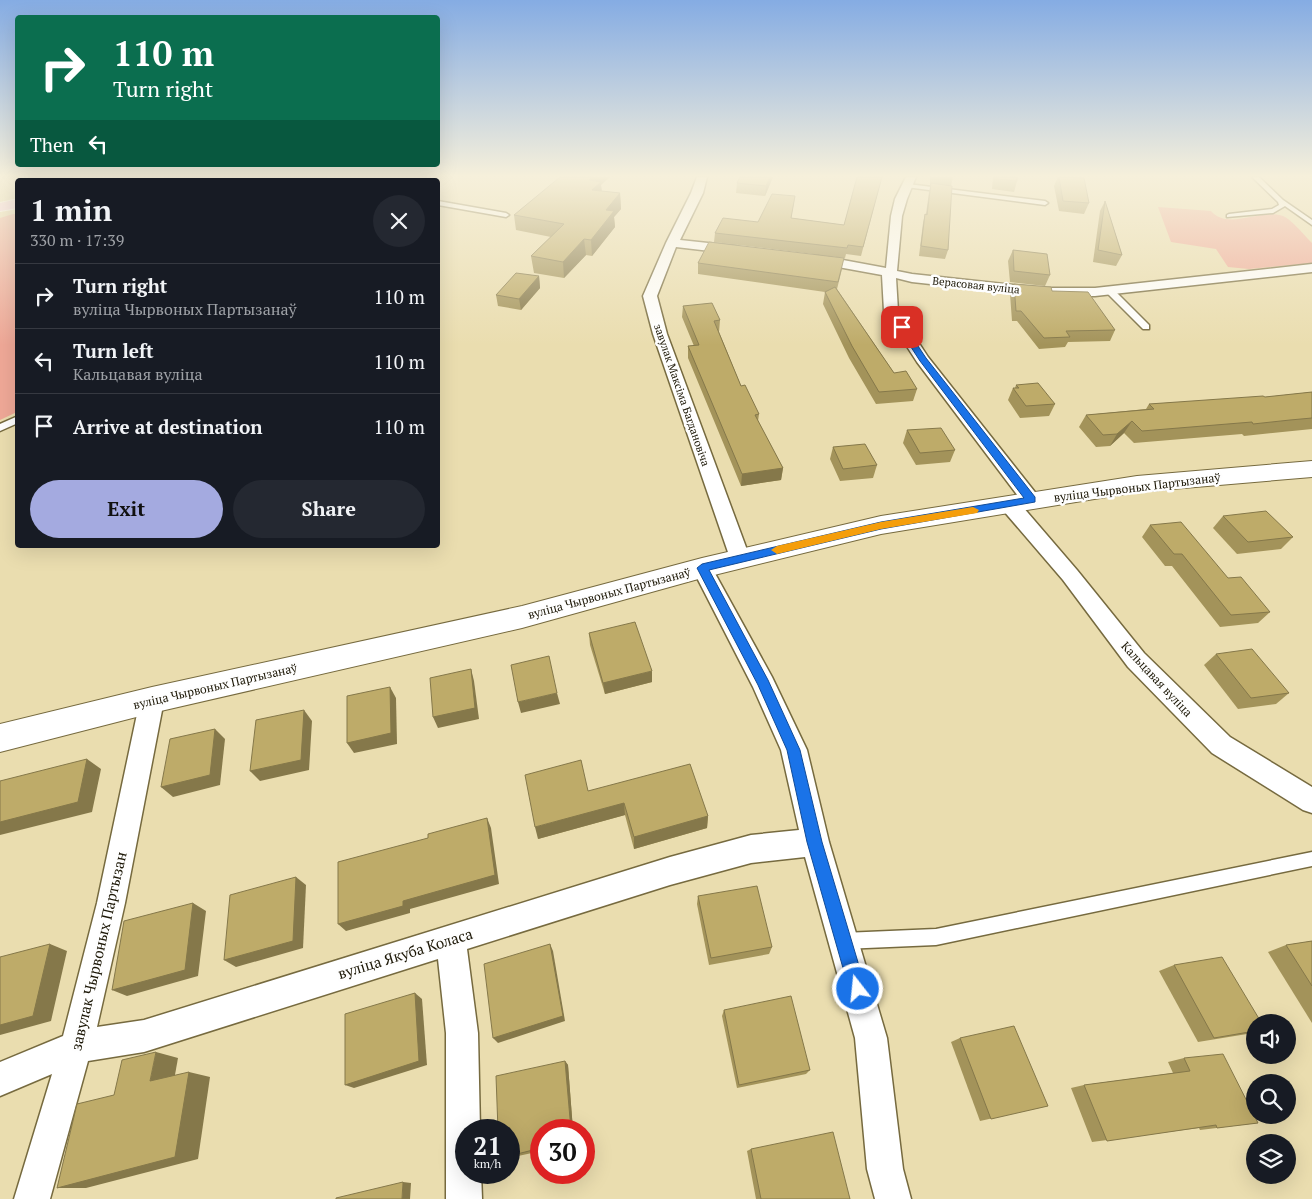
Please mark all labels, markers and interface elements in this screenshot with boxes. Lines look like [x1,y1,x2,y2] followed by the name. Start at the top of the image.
[113,30,214,76] text: 110 m
[30,35,95,100] icon: right
[113,74,213,103] text: Turn right
[84,130,112,158] icon: left
[30,132,74,157] text: Then
[30,190,112,230] text: 1 min
[373,195,425,247] button: close
[30,229,124,251] text: 330 m · 17:39
[73,273,167,298] text: Turn right
[932,273,1021,297] street label: Верасовая вуліца
[30,282,58,310] icon: right
[374,284,425,309] text: 110 m
[73,298,297,320] text: вуліца Чырвоных Партызанаў
[881,306,923,348] pin
[888,313,916,341] icon: arrive
[651,322,713,468] street label: завулак Максіма Багдановіча
[73,338,154,363] text: Turn left
[30,347,58,375] icon: left
[374,349,425,374] text: 110 m
[73,363,203,385] text: Кальцавая вуліца
[30,412,58,440] icon: arrive
[73,414,262,439] text: Arrive at destination
[374,414,425,439] text: 110 m
[1053,469,1222,505] street label: вуліца Чырвоных Партызанаў
[30,480,223,538] button: Exit
[233,480,425,538] button: Share
[526,564,693,622] street label: вуліца Чырвоных Партызанаў
[1118,638,1196,720] street label: Кальцавая вуліца
[132,660,299,712] street label: вуліца Чырвоных Партызанаў
[65,850,131,1052] street label: завулак Чырвоных Партызан
[335,923,475,983] street label: вуліца Якуба Коласа
[831,962,883,1014] position arrow
[1246,1014,1296,1184] map controls
[1246,1014,1296,1064] button: sound
[1246,1074,1296,1124] button: search
[530,1119,595,1184] speed limit sign: 30
[473,1129,502,1162] text: 21
[1246,1134,1296,1184] button: layers
[474,1156,501,1171] text: km/h

